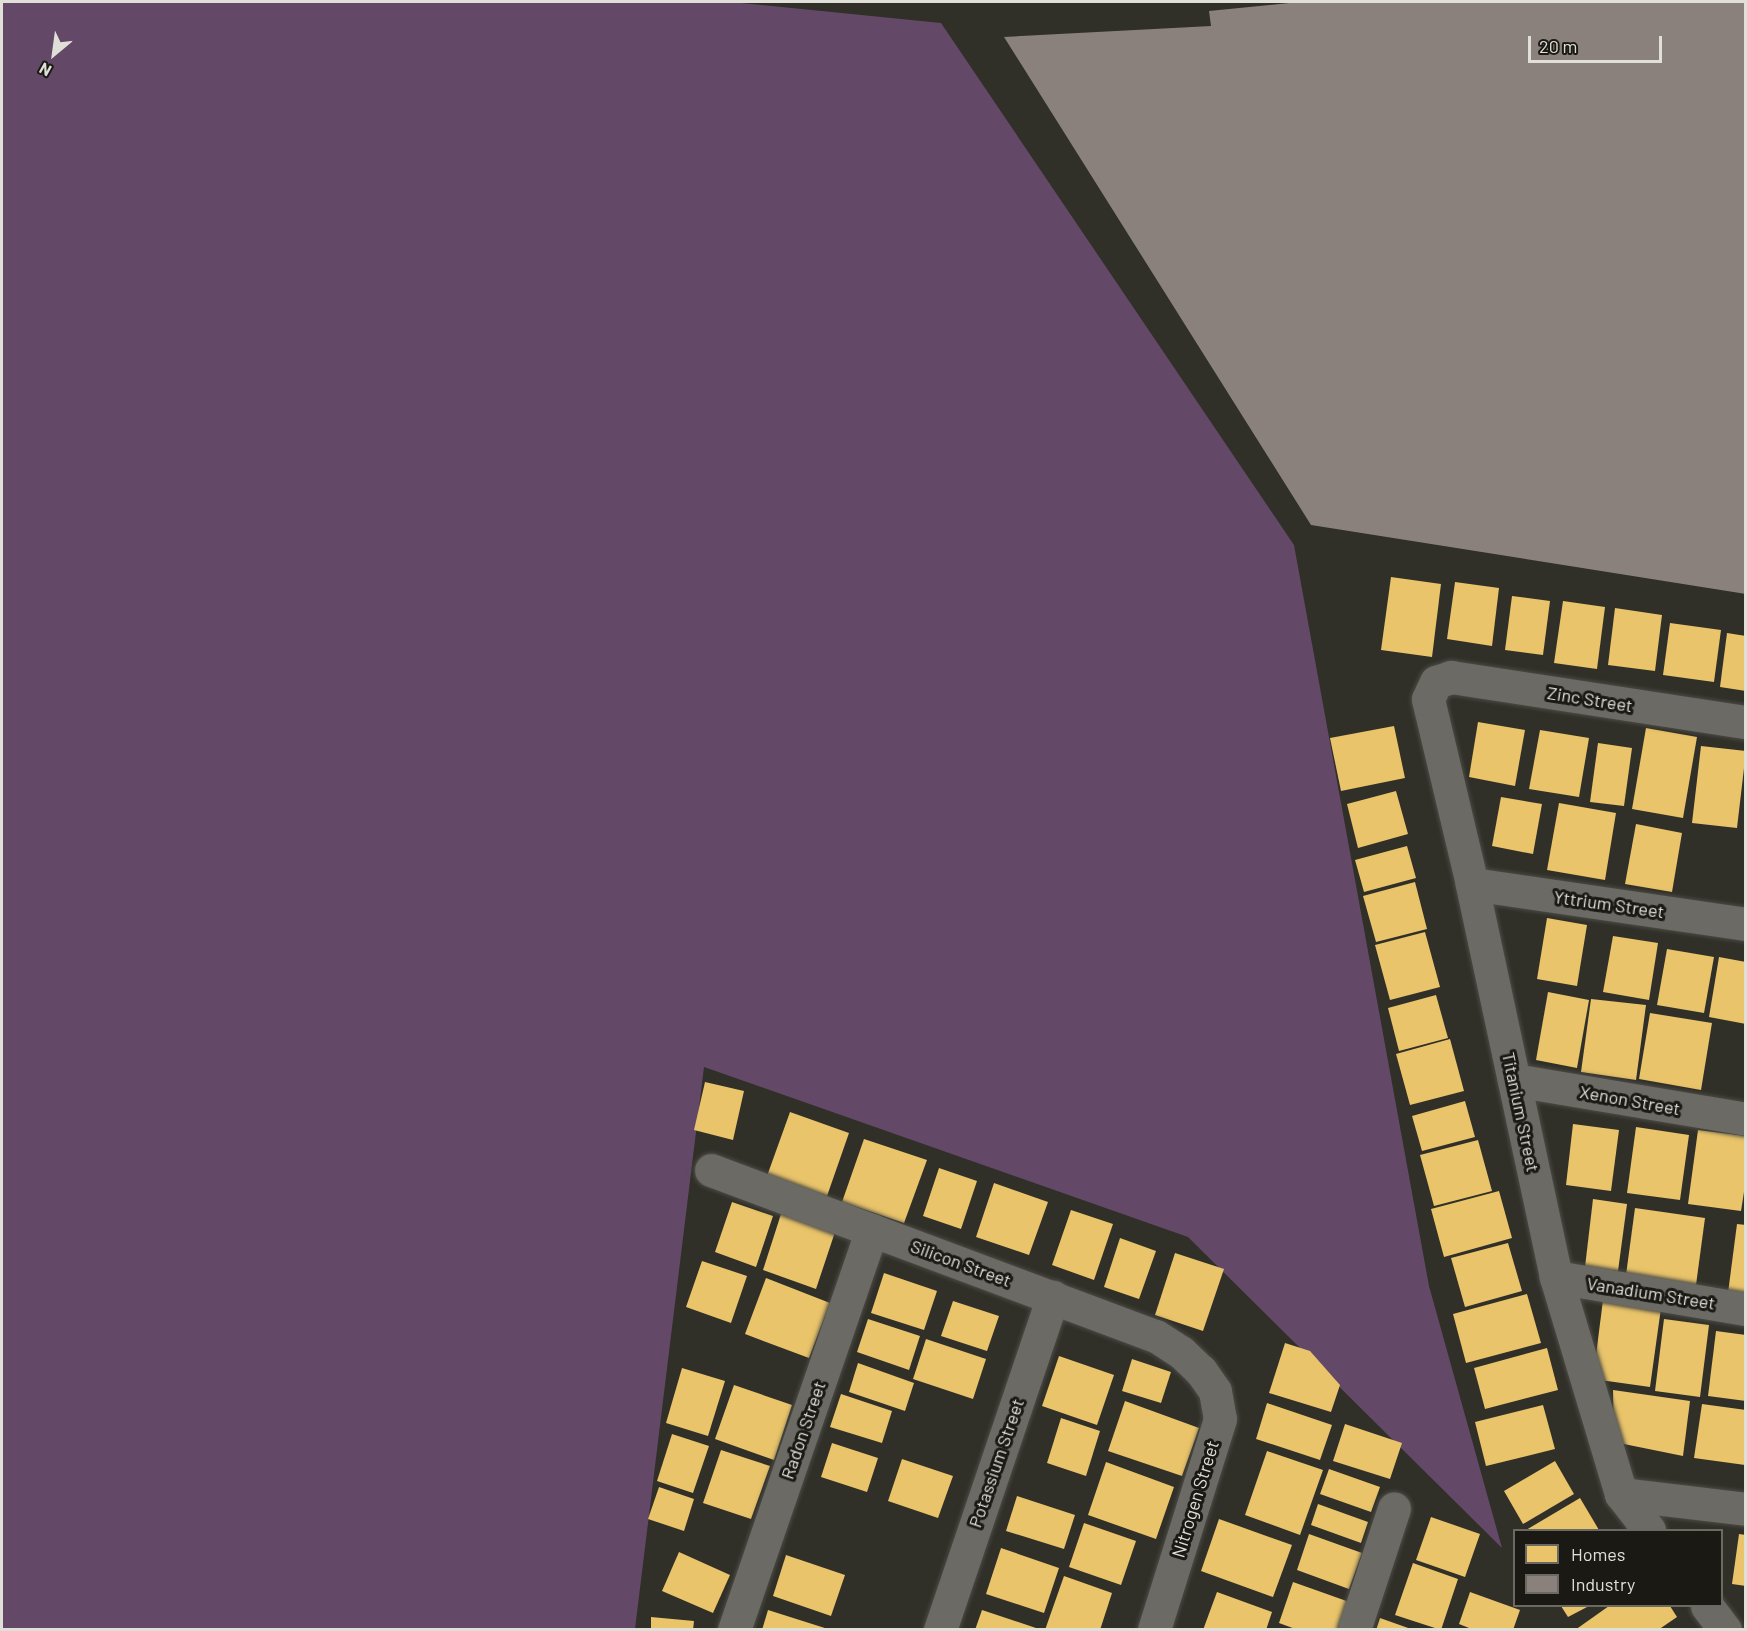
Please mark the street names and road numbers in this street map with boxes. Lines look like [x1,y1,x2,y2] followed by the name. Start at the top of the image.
[1546,682,1634,716] street label: Zinc Street
[1552,886,1666,922] street label: Yttrium Street
[1498,1050,1544,1174] street label: Titanium Street
[1578,1081,1682,1119] street label: Xenon Street
[908,1235,1014,1291] street label: Silicon Street
[1585,1272,1717,1314] street label: Vanadium Street
[776,1378,830,1482] street label: Radon Street
[964,1396,1028,1530] street label: Potassium Street
[1167,1438,1223,1560] street label: Nitrogen Street

